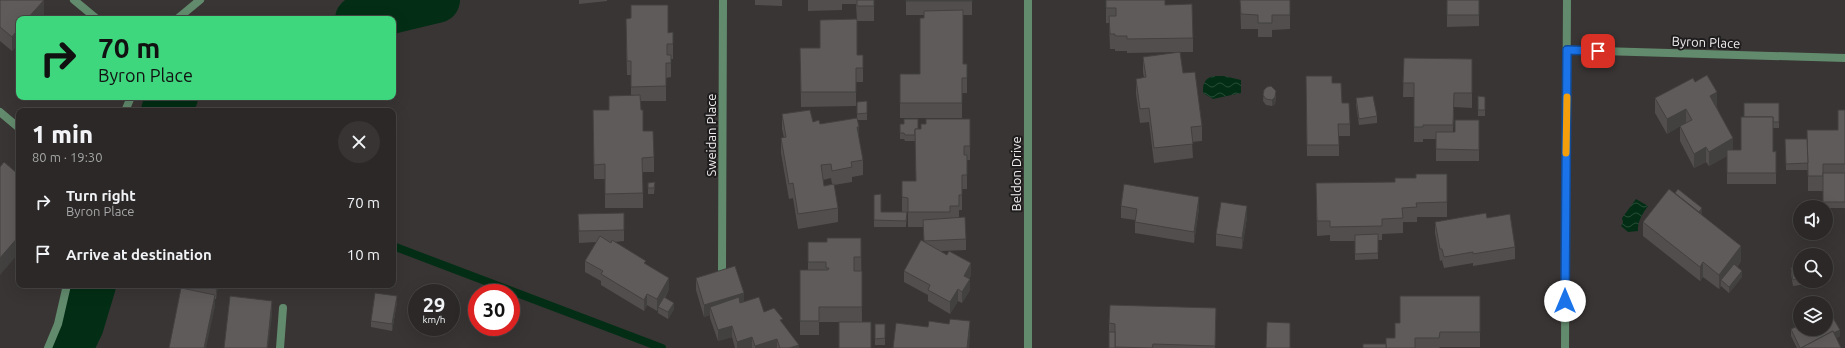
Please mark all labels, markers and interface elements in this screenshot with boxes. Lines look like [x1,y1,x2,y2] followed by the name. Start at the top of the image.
[32,32,84,84] icon: right
[98,32,160,63] text: 70 m
[1581,34,1615,68] pin
[1672,34,1740,50] street label: Byron Place
[1587,40,1609,62] icon: arrive
[98,65,193,85] text: Byron Place
[704,94,718,176] street label: Sweidan Place
[32,121,93,148] text: 1 min
[338,121,380,163] button: close
[1009,136,1023,212] street label: Beldon Drive
[32,150,103,164] text: 80 m · 19:30
[66,187,136,204] text: Turn right
[32,191,54,213] icon: right
[347,194,380,211] text: 70 m
[1793,200,1833,336] map controls
[1793,200,1833,240] button: sound
[66,204,135,218] text: Byron Place
[32,243,54,265] icon: arrive
[66,246,212,263] text: Arrive at destination
[347,246,380,263] text: 10 m
[1793,248,1833,288] button: search
[1544,280,1586,322] position arrow
[468,284,520,336] speed limit sign: 30
[423,293,445,316] text: 29
[1793,296,1833,336] button: layers
[422,314,446,325] text: km/h

